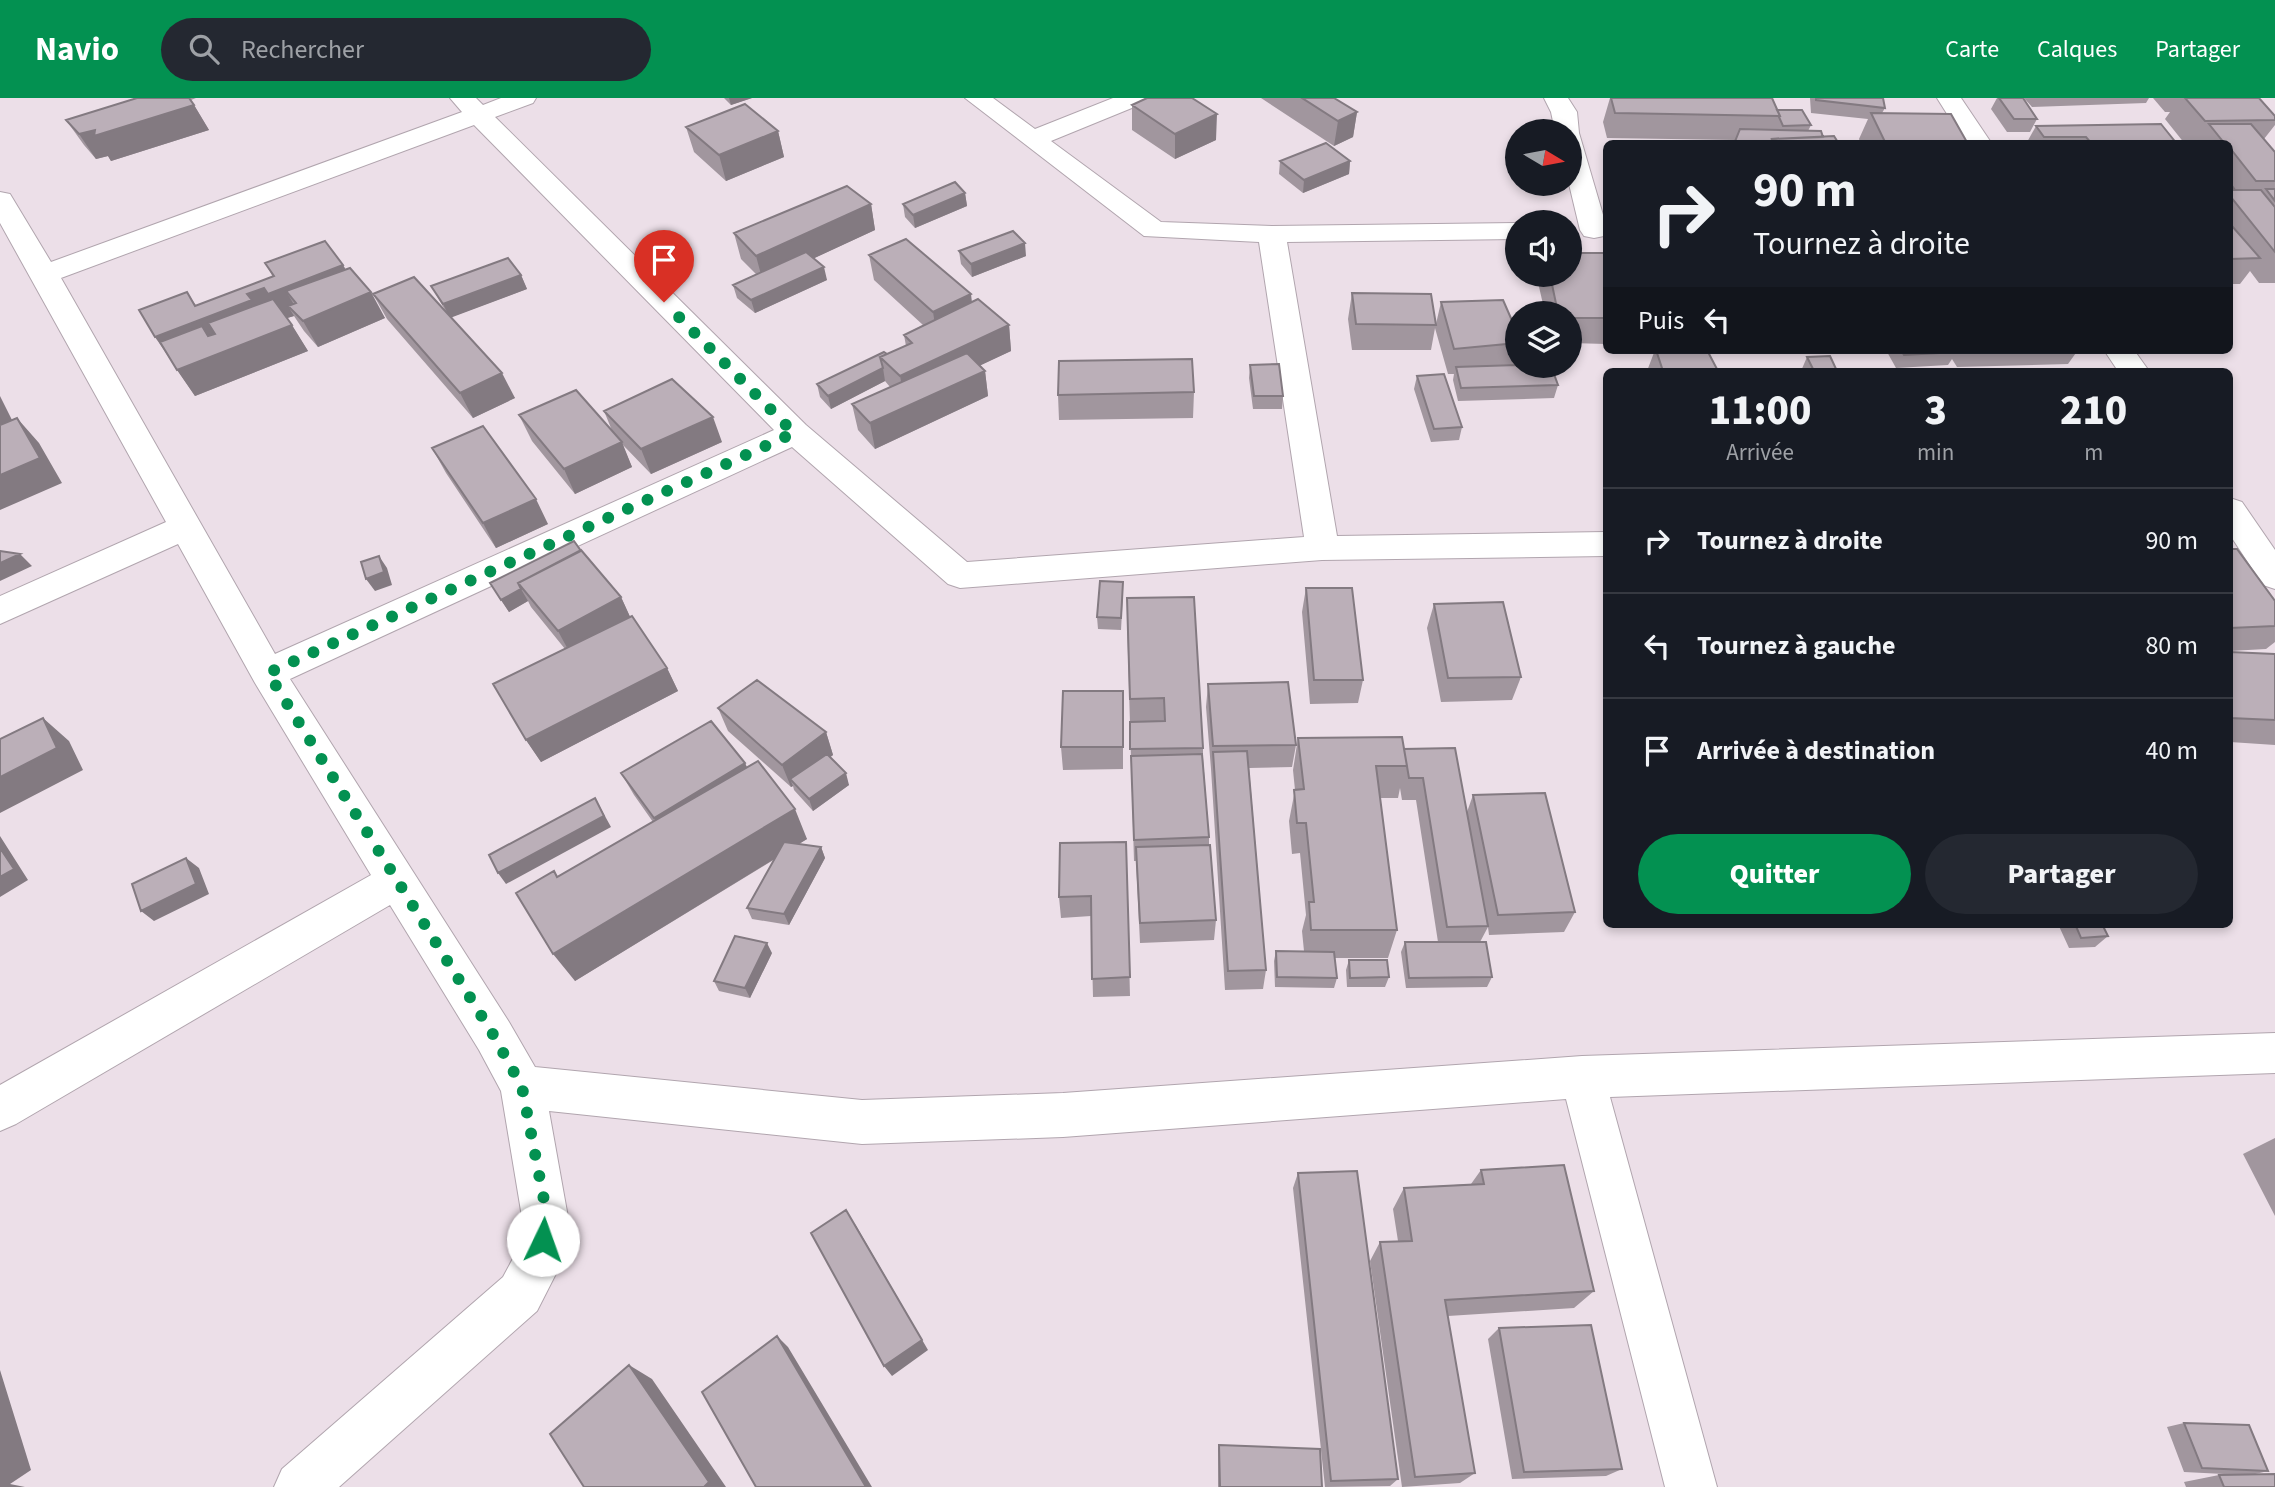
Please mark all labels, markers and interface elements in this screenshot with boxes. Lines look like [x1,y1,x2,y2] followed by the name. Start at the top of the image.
[161,18,651,81] search box
[35,26,119,73] text: Navio
[185,30,223,68] icon: search
[241,31,364,68] text: Rechercher
[1945,32,1999,67] text: Carte
[2037,32,2117,67] text: Calques
[2155,32,2240,67] text: Partager
[1505,119,1582,196] north arrow
[1505,119,1582,378] map controls
[1753,156,1857,226] text: 90 m
[1638,168,1729,259] icon: right
[1505,210,1582,287] button: sound
[1753,221,1970,267] text: Tournez à droite
[634,230,694,302] pin
[645,241,683,279] icon: arrive
[1505,301,1582,378] button: layers
[1698,301,1736,339] icon: left
[1638,302,1684,339] text: Puis
[1709,381,1811,441] text: 11:00
[1924,381,1947,441] text: 3
[2060,381,2127,441] text: 210
[1726,436,1794,469] text: Arrivée
[1917,436,1954,469] text: min
[2084,436,2103,469] text: m
[1638,522,1676,560] icon: right
[1697,522,1883,559] text: Tournez à droite
[2145,522,2198,559] text: 90 m
[1638,627,1676,665] icon: left
[1697,627,1896,664] text: Tournez à gauche
[2145,627,2198,664] text: 80 m
[1638,732,1676,770] icon: arrive
[1697,732,1935,769] text: Arrivée à destination
[2145,732,2198,769] text: 40 m
[1638,834,1911,914] button: Quitter
[1925,834,2198,914] button: Partager
[506,1203,580,1277] position arrow

